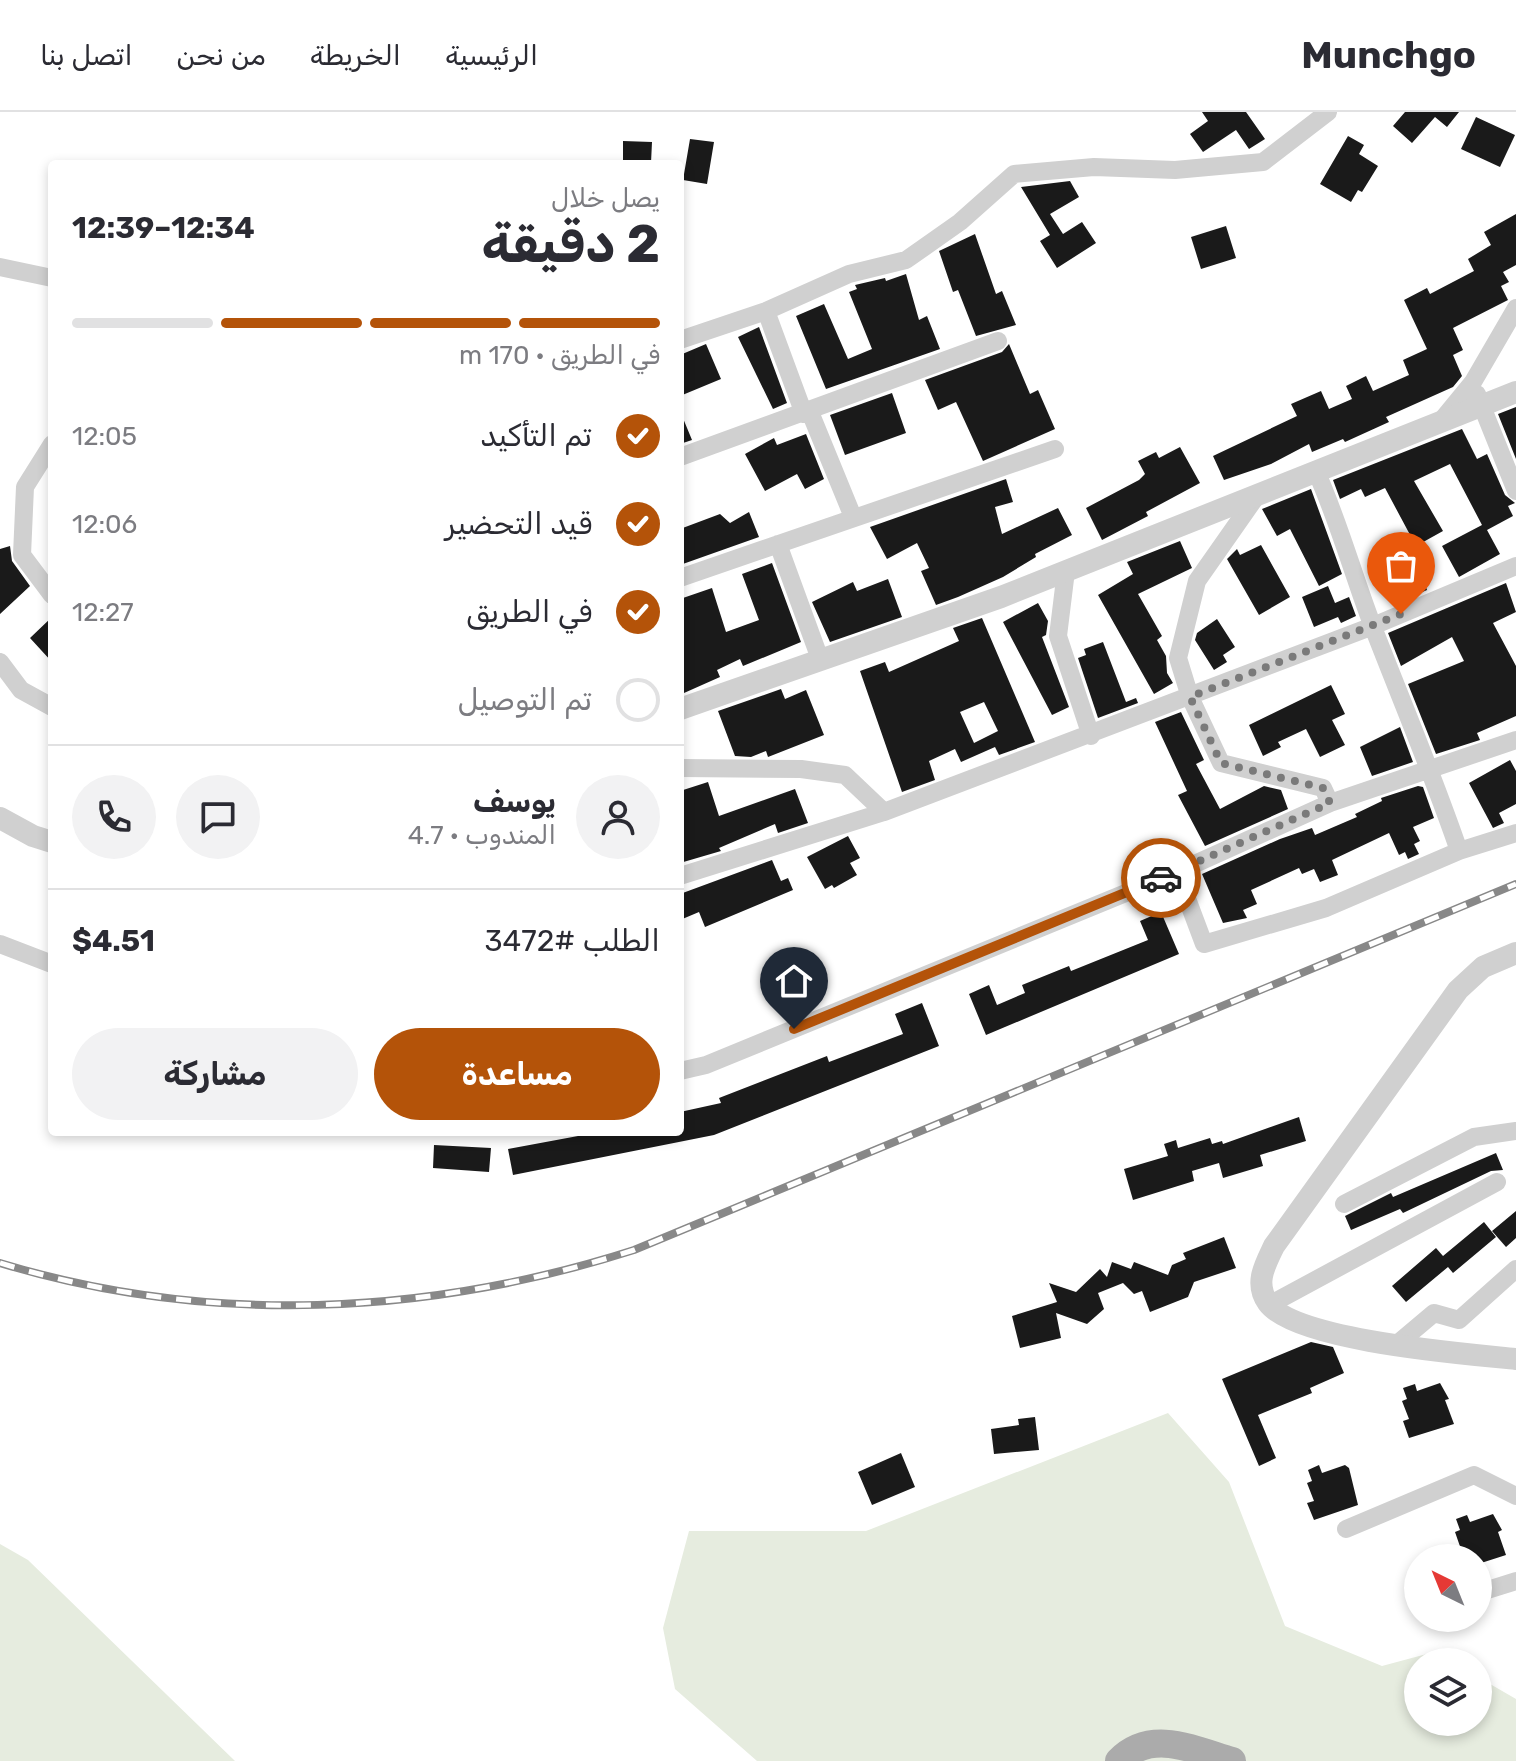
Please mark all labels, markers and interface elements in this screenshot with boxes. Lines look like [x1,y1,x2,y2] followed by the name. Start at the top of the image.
[1301,32,1476,78] text: Munchgo
[40,39,133,72] text: اتصل بنا
[177,39,266,72] text: من نحن
[310,39,401,72] text: الخريطة
[445,39,538,72] text: الرئيسية
[551,183,660,214] text: يصل خلال
[72,210,255,246] text: 12:34–12:39
[481,213,660,275] text: 2 دقيقة
[459,340,660,371] text: في الطريق · 170 m
[616,414,660,458] icon: check
[480,418,592,454] text: تم التأكيد
[72,421,137,452] text: 12:05
[616,502,660,546] icon: check
[445,506,592,542] text: قيد التحضير
[72,509,137,540] text: 12:06
[1367,532,1435,614] pin
[1379,544,1423,588] icon: bag
[616,590,660,634] icon: check
[466,594,592,630] text: في الطريق
[72,597,134,628] text: 12:27
[457,682,592,718] text: تم التوصيل
[72,775,156,859] button: phone
[176,775,260,859] button: chat
[576,775,660,859] button: person
[473,784,556,820] text: يوسف
[408,820,556,851] text: المندوب · 4.7
[1121,838,1201,918] courier
[1139,856,1183,900] icon: car
[72,923,155,959] text: $4.51
[485,923,660,959] text: الطلب #3472
[760,947,828,1029] pin
[772,959,816,1003] icon: home
[72,1028,358,1120] button: مشاركة
[374,1028,660,1120] button: مساعدة
[1404,1544,1492,1632] north arrow
[1404,1544,1492,1736] map controls
[1404,1648,1492,1736] button: layers

